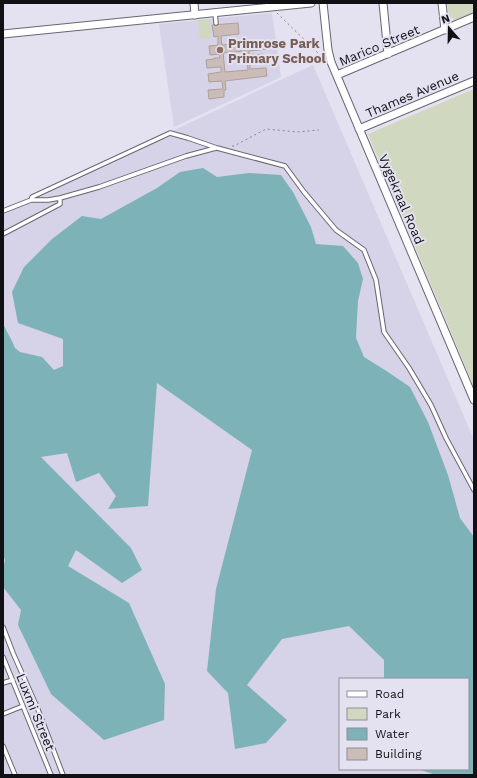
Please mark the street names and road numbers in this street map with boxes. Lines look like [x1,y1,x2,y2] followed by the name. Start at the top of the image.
[337,22,422,69] street label: Marico Street
[363,68,461,121] street label: Thames Avenue
[376,152,427,246] street label: Vygekraal Road
[13,671,58,754] street label: Luxmi Street

